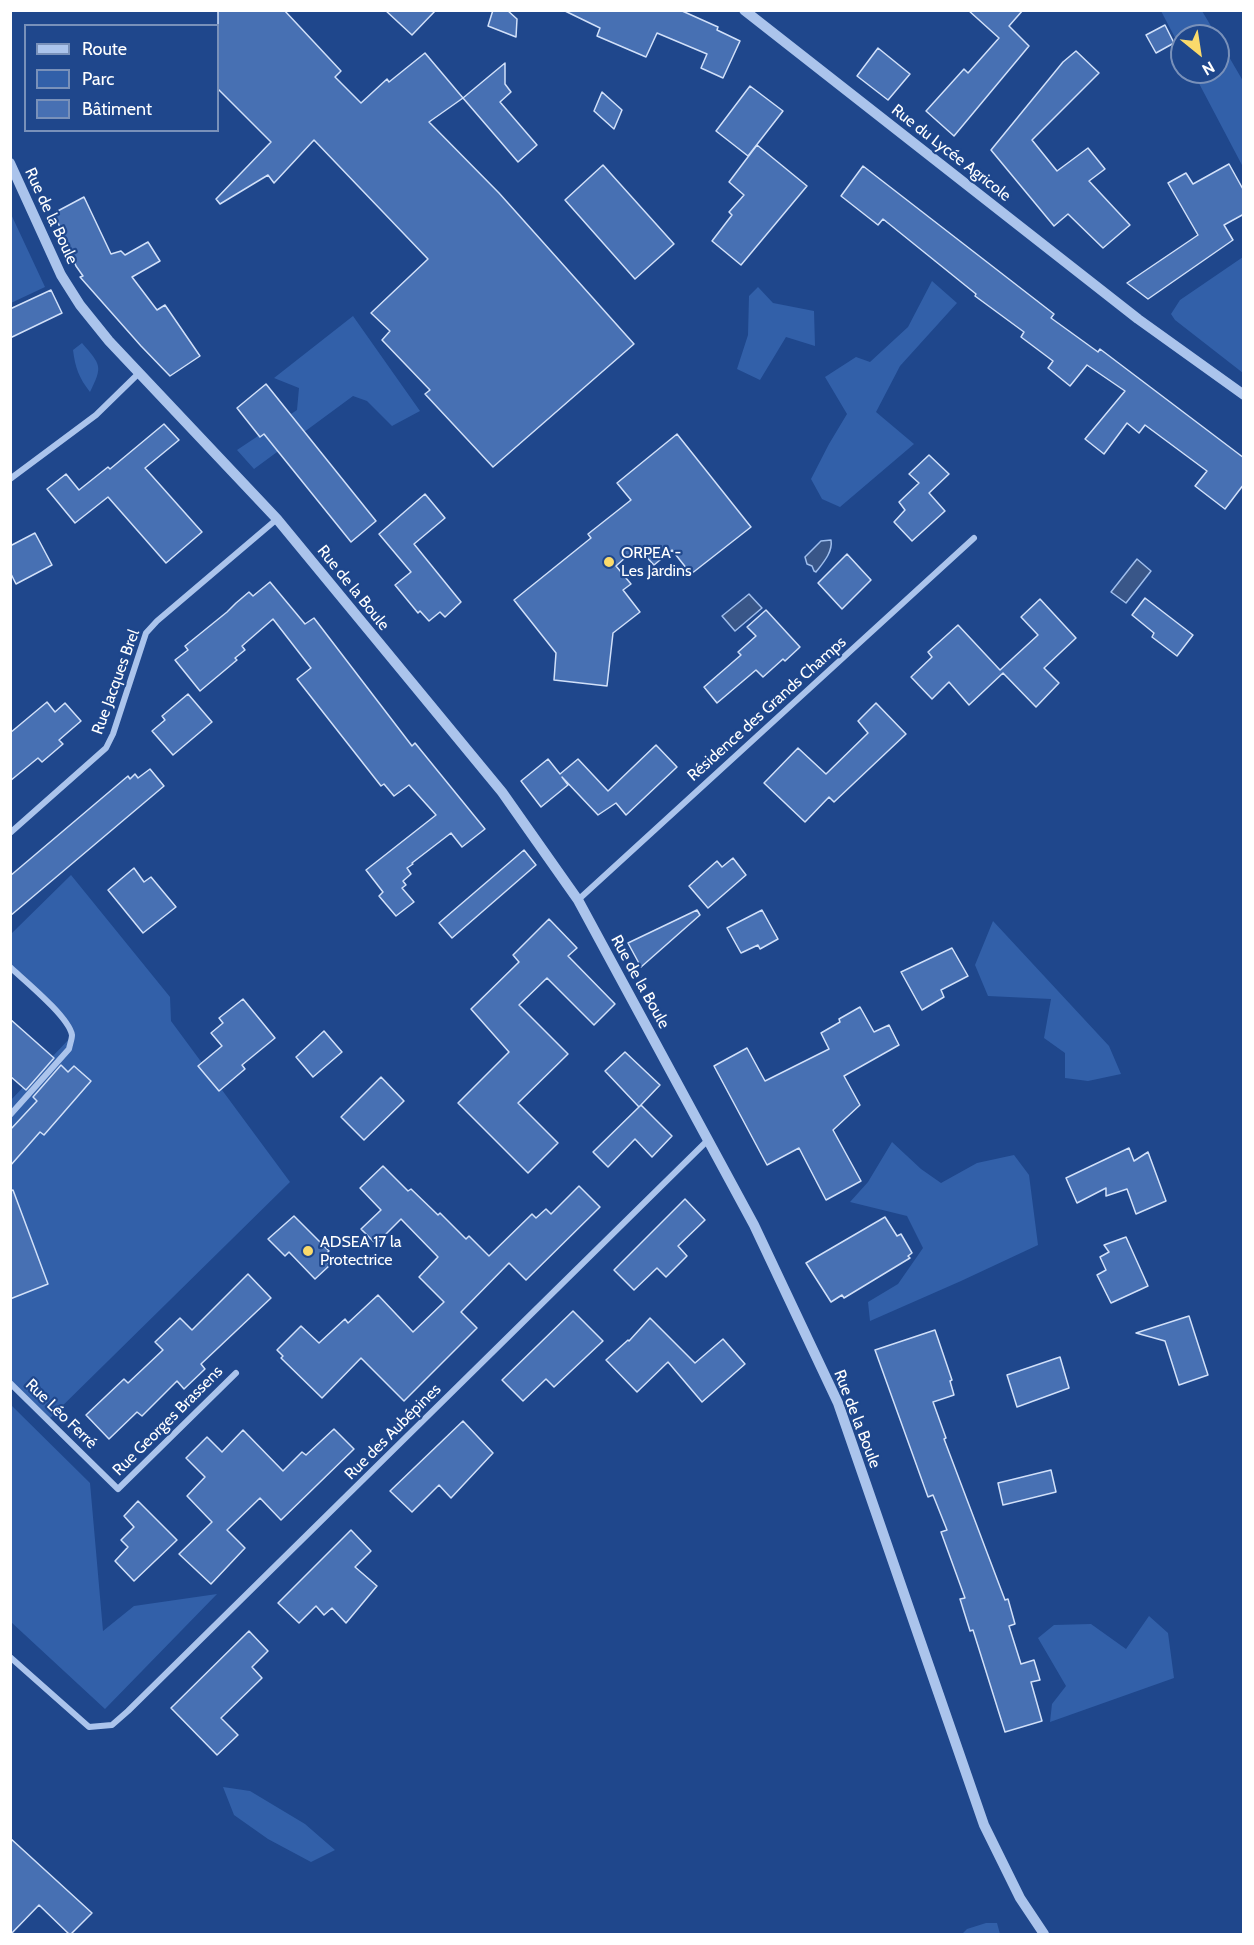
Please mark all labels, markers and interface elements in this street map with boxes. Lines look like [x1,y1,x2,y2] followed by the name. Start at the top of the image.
[24,24,219,132] legend
[1170,24,1230,84] north arrow
[82,38,127,60] text: Route
[1199,57,1218,79] text: N
[82,68,114,90] text: Parc
[82,98,152,120] text: Bâtiment
[887,100,1015,206] street label: Rue du Lycée Agricole
[20,165,82,267] street label: Rue de la Boule
[313,542,393,634] street label: Rue de la Boule
[621,543,692,581] place label: ORPEA - Les Jardins
[602,555,616,569] marker: ORPEA - Les Jardins
[88,627,144,737] street label: Rue Jacques Brel
[684,633,850,785] street label: Résidence des Grands Champs
[606,932,674,1032] street label: Rue de la Boule
[320,1232,401,1270] place label: ADSEA 17 la Protectrice
[301,1244,315,1258] marker: ADSEA 17 la Protectrice
[109,1362,227,1480] street label: Rue Georges Brassens
[829,1367,885,1471] street label: Rue de la Boule
[21,1375,101,1453] street label: Rue Léo Ferré
[341,1380,445,1484] street label: Rue des Aubépines

